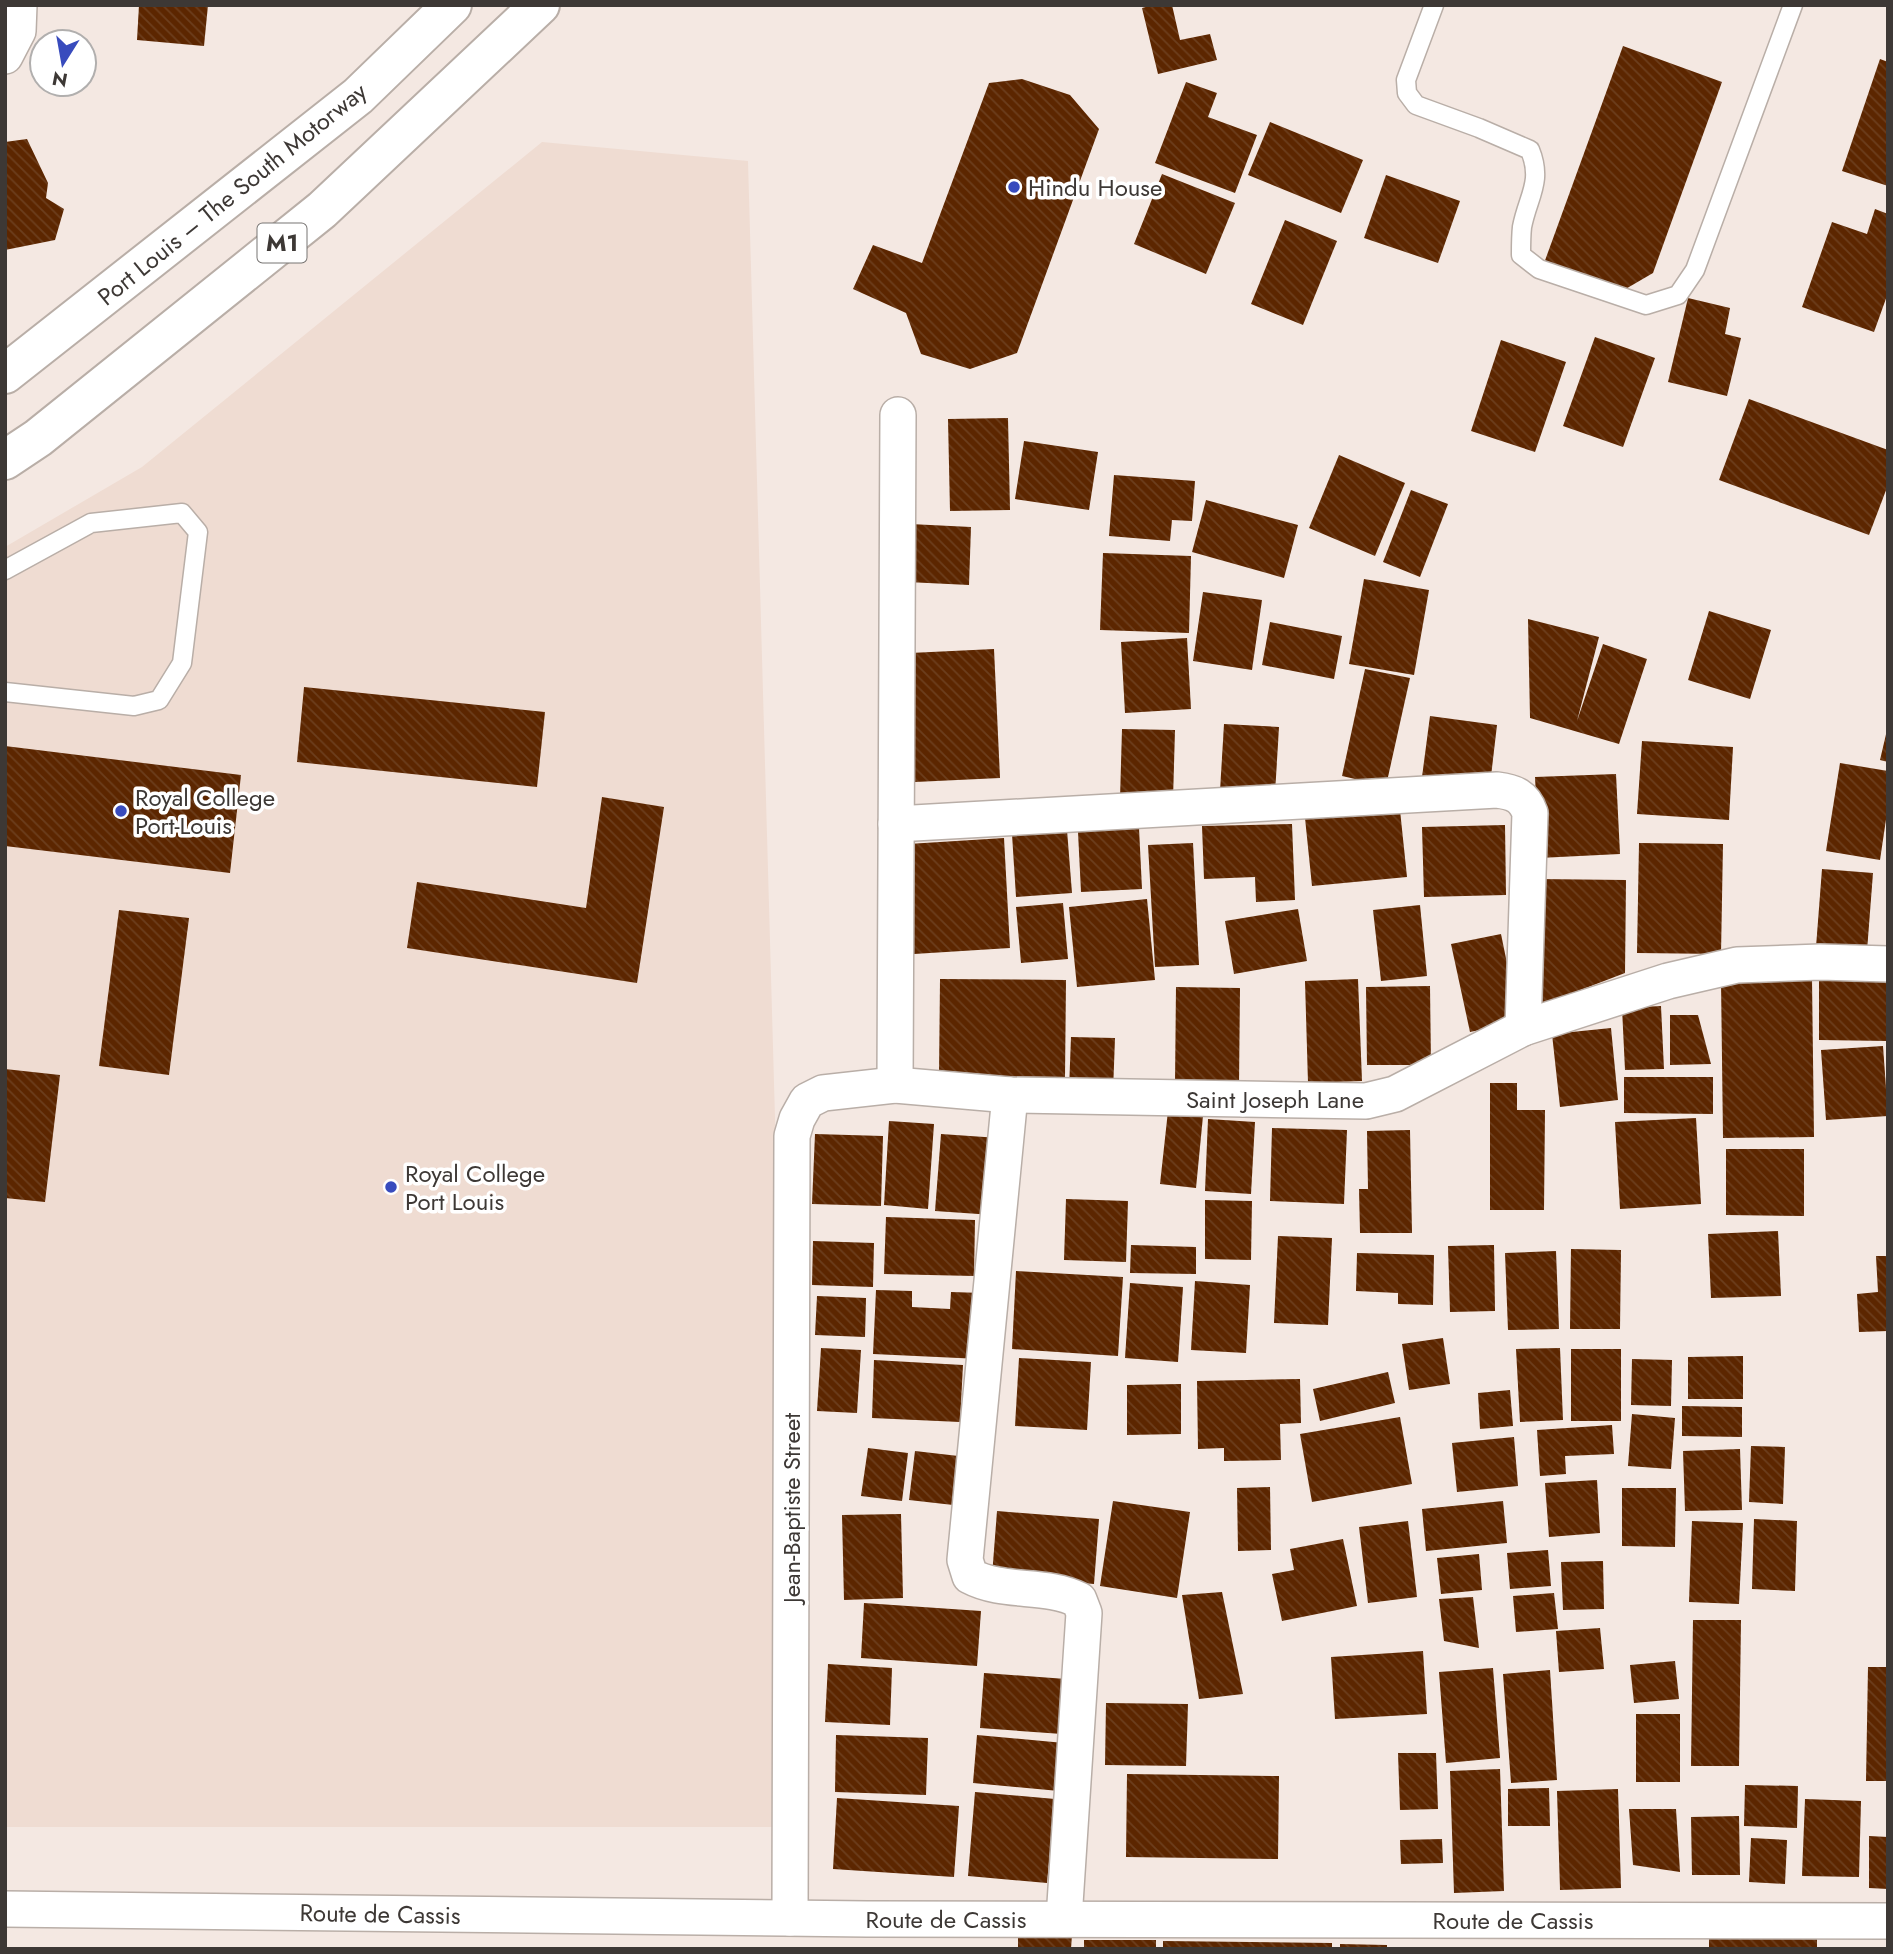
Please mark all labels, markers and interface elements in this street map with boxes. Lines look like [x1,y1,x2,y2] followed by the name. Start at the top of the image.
[28,28,98,98] north arrow
[50,65,70,94] text: N
[90,74,375,314] street label: Port Louis – The South Motorway
[1028,170,1162,205] place label: Hindu House
[1006,179,1022,195] marker: Hindu House
[258,224,306,262] road number: M1
[135,780,275,843] place label: Royal College Port-Louis
[113,803,129,819] marker: Royal College Port-Louis
[1186,1082,1364,1117] street label: Saint Joseph Lane
[405,1156,545,1219] place label: Royal College Port Louis
[383,1179,399,1195] marker: Royal College Port Louis
[774,1413,809,1606] street label: Jean-Baptiste Street
[299,1895,461,1933] street label: Route de Cassis
[866,1902,1026,1937] street label: Route de Cassis
[1433,1903,1593,1938] street label: Route de Cassis

